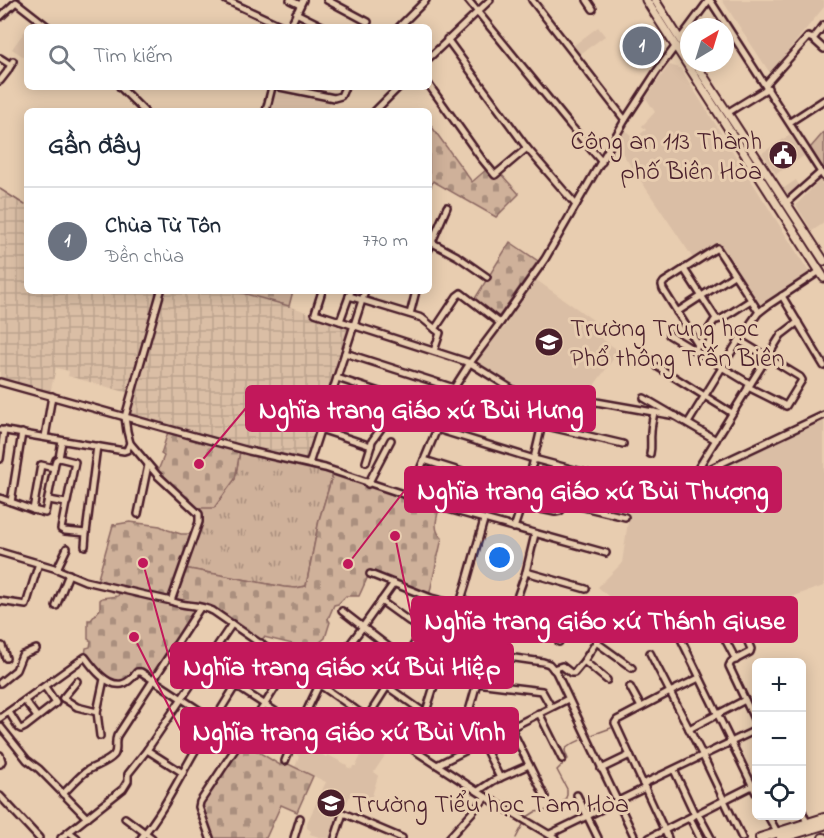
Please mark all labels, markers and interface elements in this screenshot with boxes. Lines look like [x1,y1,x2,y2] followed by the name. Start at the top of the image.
[680,18,734,72] north arrow
[24,24,432,90] search box
[622,24,662,68] pin: 1
[45,41,78,74] icon: search
[93,41,173,73] text: Tìm kiếm
[570,124,762,192] place label: Công an 113 Thành phố Biên Hòa
[48,128,141,166] text: Gần đây
[767,139,799,171] public building icon: Công an 113 Thành phố Biên Hòa
[105,211,221,243] text: Chùa Từ Tôn
[64,227,71,256] text: 1
[362,227,408,256] text: 770 m
[105,243,184,272] text: Đền chùa
[570,311,784,379] place label: Trường Trung học Phổ thông Trấn Biên
[533,326,565,358] school or university icon: Trường Trung học Phổ thông Trấn Biên
[246,386,595,431] callout: Nghĩa trang Giáo xứ Bùi Hưng
[259,392,583,432] text: Nghĩa trang Giáo xứ Bùi Hưng
[405,467,781,512] callout: Nghĩa trang Giáo xứ Bùi Thượng
[417,473,769,513] text: Nghĩa trang Giáo xứ Bùi Thượng
[485,543,514,572] your location
[412,597,797,642] callout: Nghĩa trang Giáo xứ Thánh Giuse
[425,603,786,643] text: Nghĩa trang Giáo xứ Thánh Giuse
[171,643,513,688] callout: Nghĩa trang Giáo xứ Bùi Hiệp
[183,649,501,689] text: Nghĩa trang Giáo xứ Bùi Hiệp
[752,658,806,820] map controls
[752,658,806,712] button: +
[181,708,518,753] callout: Nghĩa trang Giáo xứ Bùi Vĩnh
[752,712,806,766] button: −
[192,714,506,754] text: Nghĩa trang Giáo xứ Bùi Vĩnh
[752,766,806,820] button: locate
[315,787,347,819] school or university icon: Trường Tiểu học Tam Hòa
[352,787,629,825] place label: Trường Tiểu học Tam Hòa

